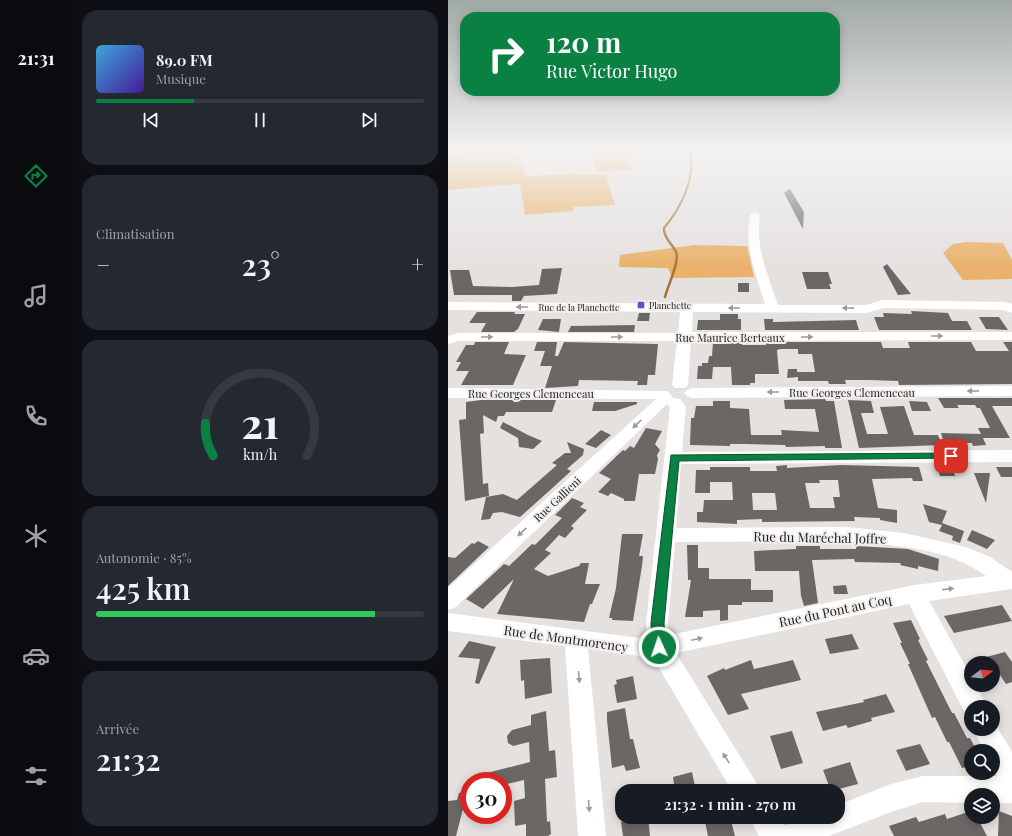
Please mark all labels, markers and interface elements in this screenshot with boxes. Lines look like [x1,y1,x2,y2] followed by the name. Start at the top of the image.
[546,23,621,60] text: 120 m
[480,28,532,80] icon: right
[17,46,55,70] text: 21:31
[156,50,213,70] text: 89.0 FM
[546,59,677,83] text: Rue Victor Hugo
[156,70,206,87] text: Musique
[140,109,162,131] icon: previous
[249,109,271,131] icon: pause
[358,109,380,131] icon: next
[22,162,50,190] icon: directions
[96,225,174,242] text: Climatisation
[242,244,280,284] text: 23°
[96,249,110,279] text: −
[411,249,424,279] text: +
[22,282,50,310] icon: music
[649,299,692,311] place label: Planchette
[636,300,646,310] marker: Planchette
[538,301,620,313] street label: Rue de la Planchette
[515,304,528,310] one-way arrow
[727,305,740,311] one-way arrow
[841,305,854,311] one-way arrow
[675,330,785,345] street label: Rue Maurice Berteaux
[931,333,944,339] one-way arrow
[481,334,494,340] one-way arrow
[611,334,624,340] one-way arrow
[801,334,814,340] one-way arrow
[789,385,916,400] street label: Rue Georges Clemenceau
[468,386,595,401] street label: Rue Georges Clemenceau
[966,388,979,394] one-way arrow
[766,389,779,395] one-way arrow
[241,394,279,449] text: 21
[22,402,50,430] icon: phone
[632,419,642,429] one-way arrow
[934,439,968,473] pin
[243,445,278,464] text: km/h
[940,445,962,467] icon: arrive
[530,473,584,525] street label: Rue Gallieni
[22,522,50,550] icon: climate
[517,527,526,536] one-way arrow
[753,527,887,547] street label: Rue du Maréchal Joffre
[96,549,192,566] text: Autonomie · 85%
[96,568,190,608] text: 425 km
[942,586,954,593] one-way arrow
[777,590,894,630] street label: Rue du Pont au Coq
[503,621,630,655] street label: Rue de Montmorency
[638,626,680,668] position arrow
[691,635,703,641] one-way arrow
[22,642,50,670] icon: car
[964,656,1000,692] north arrow
[964,656,1000,824] map controls
[575,671,582,683] one-way arrow
[964,700,1000,736] button: sound
[96,720,139,737] text: Arrivée
[96,739,161,779] text: 21:32
[964,744,1000,780] button: search
[722,753,730,763] one-way arrow
[22,762,50,790] icon: filters
[460,772,512,824] speed limit sign: 30
[964,788,1000,824] button: layers
[664,794,796,814] text: 21:32 · 1 min · 270 m
[586,800,593,812] one-way arrow

